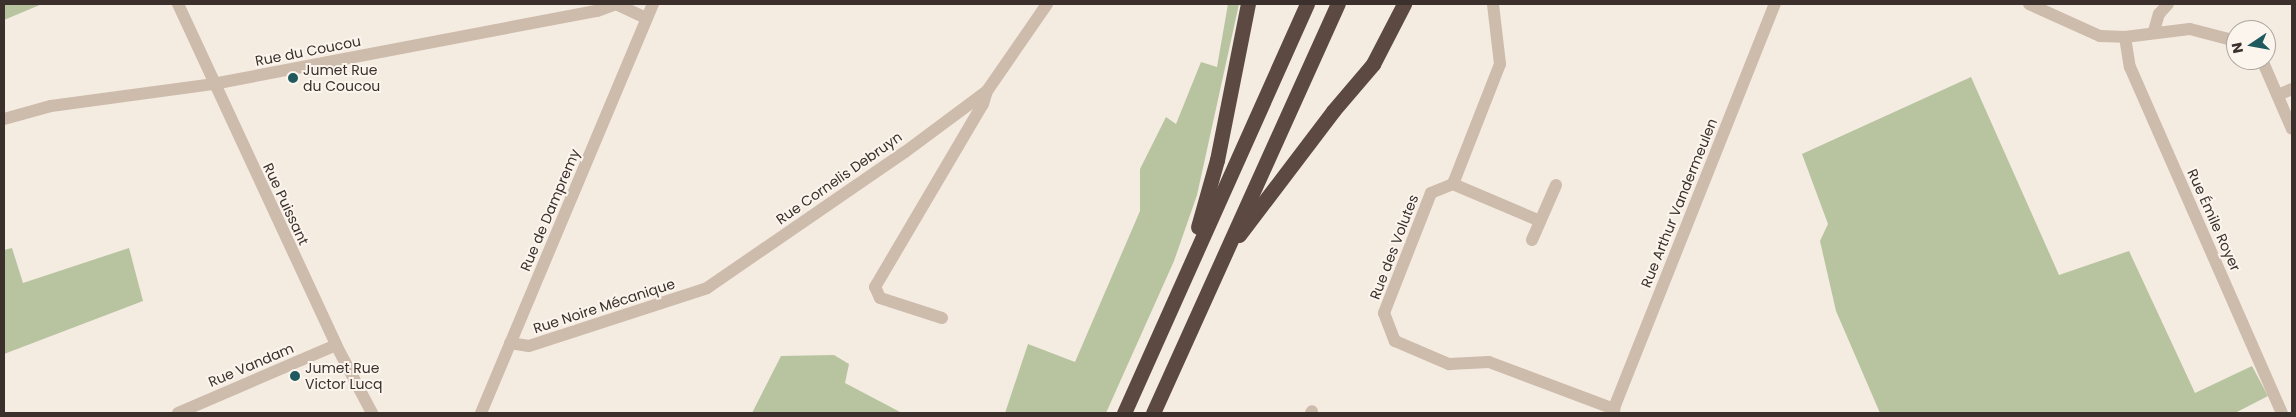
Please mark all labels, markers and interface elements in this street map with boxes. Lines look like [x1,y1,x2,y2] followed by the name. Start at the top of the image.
[2226,20,2276,70] north arrow
[254,33,362,69] street label: Rue du Coucou
[2226,41,2248,55] text: N
[303,62,380,94] place label: Jumet Rue du Coucou
[287,72,299,84] marker: Jumet Rue du Coucou
[1637,116,1721,290] street label: Rue Arthur Vandermeulen
[773,128,905,228] street label: Rue Cornelis Debruyn
[517,146,583,274] street label: Rue de Dampremy
[260,160,312,248] street label: Rue Puissant
[2184,166,2244,274] street label: Rue Émile Royer
[1366,192,1422,302] street label: Rue des Volutes
[531,275,677,337] street label: Rue Noire Mécanique
[206,339,296,391] street label: Rue Vandam
[305,360,382,392] place label: Jumet Rue Victor Lucq
[289,370,301,382] marker: Jumet Rue Victor Lucq

